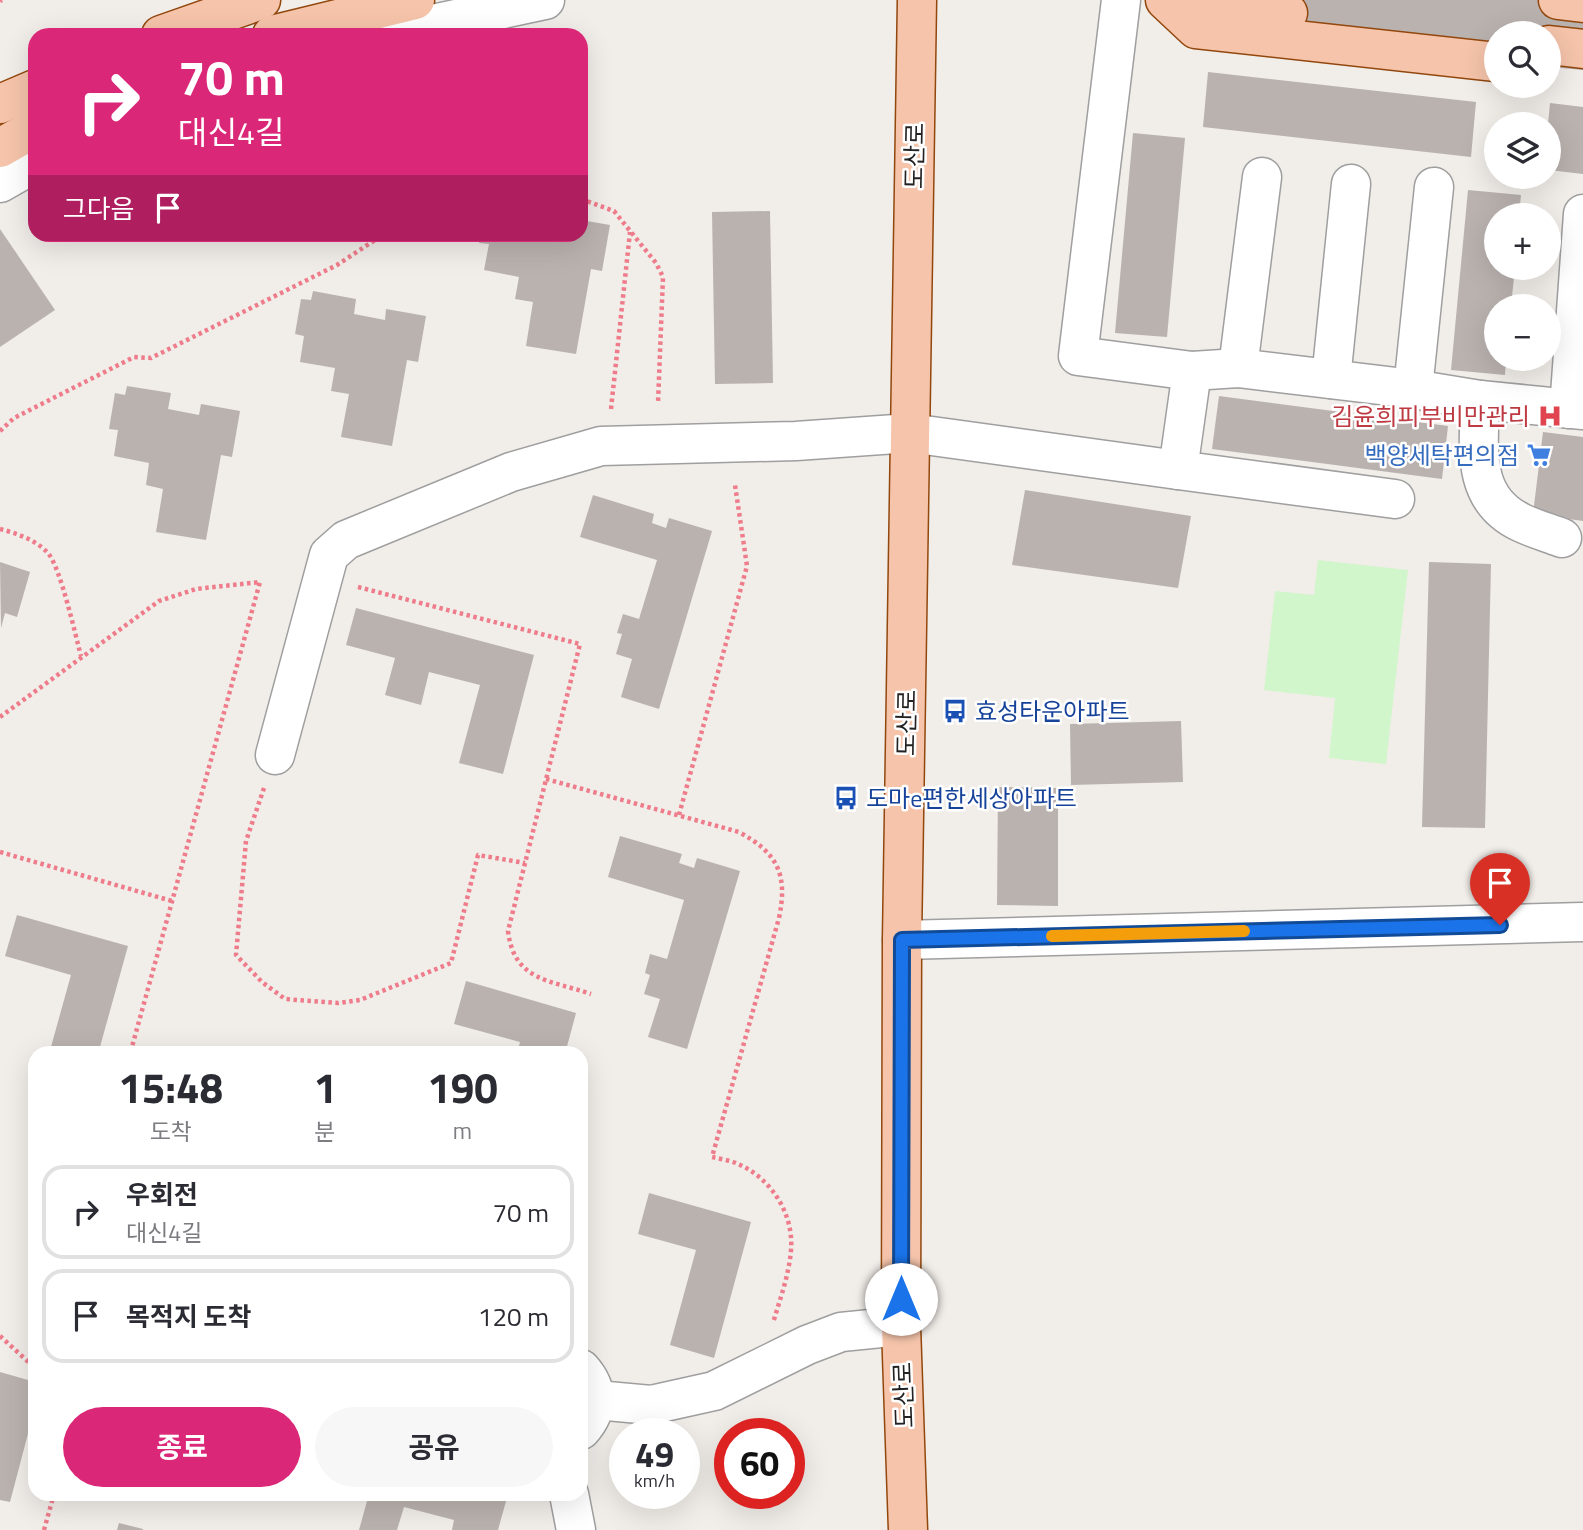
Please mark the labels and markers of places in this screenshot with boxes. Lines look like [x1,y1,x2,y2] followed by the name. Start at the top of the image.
[1331,398,1530,434] place label: 김윤희피부비만관리
[1536,402,1564,430] hospital icon: 김윤희피부비만관리
[1364,437,1519,473] place label: 백양세탁편의점
[1525,441,1553,469] supermarket icon: 백양세탁편의점
[975,693,1130,729] place label: 효성타운아파트
[941,697,969,725] bus stop icon: 효성타운아파트
[866,780,1077,816] place label: 도마e편한세상아파트
[832,784,860,812] bus stop icon: 도마e편한세상아파트
[1470,853,1530,925] pin

